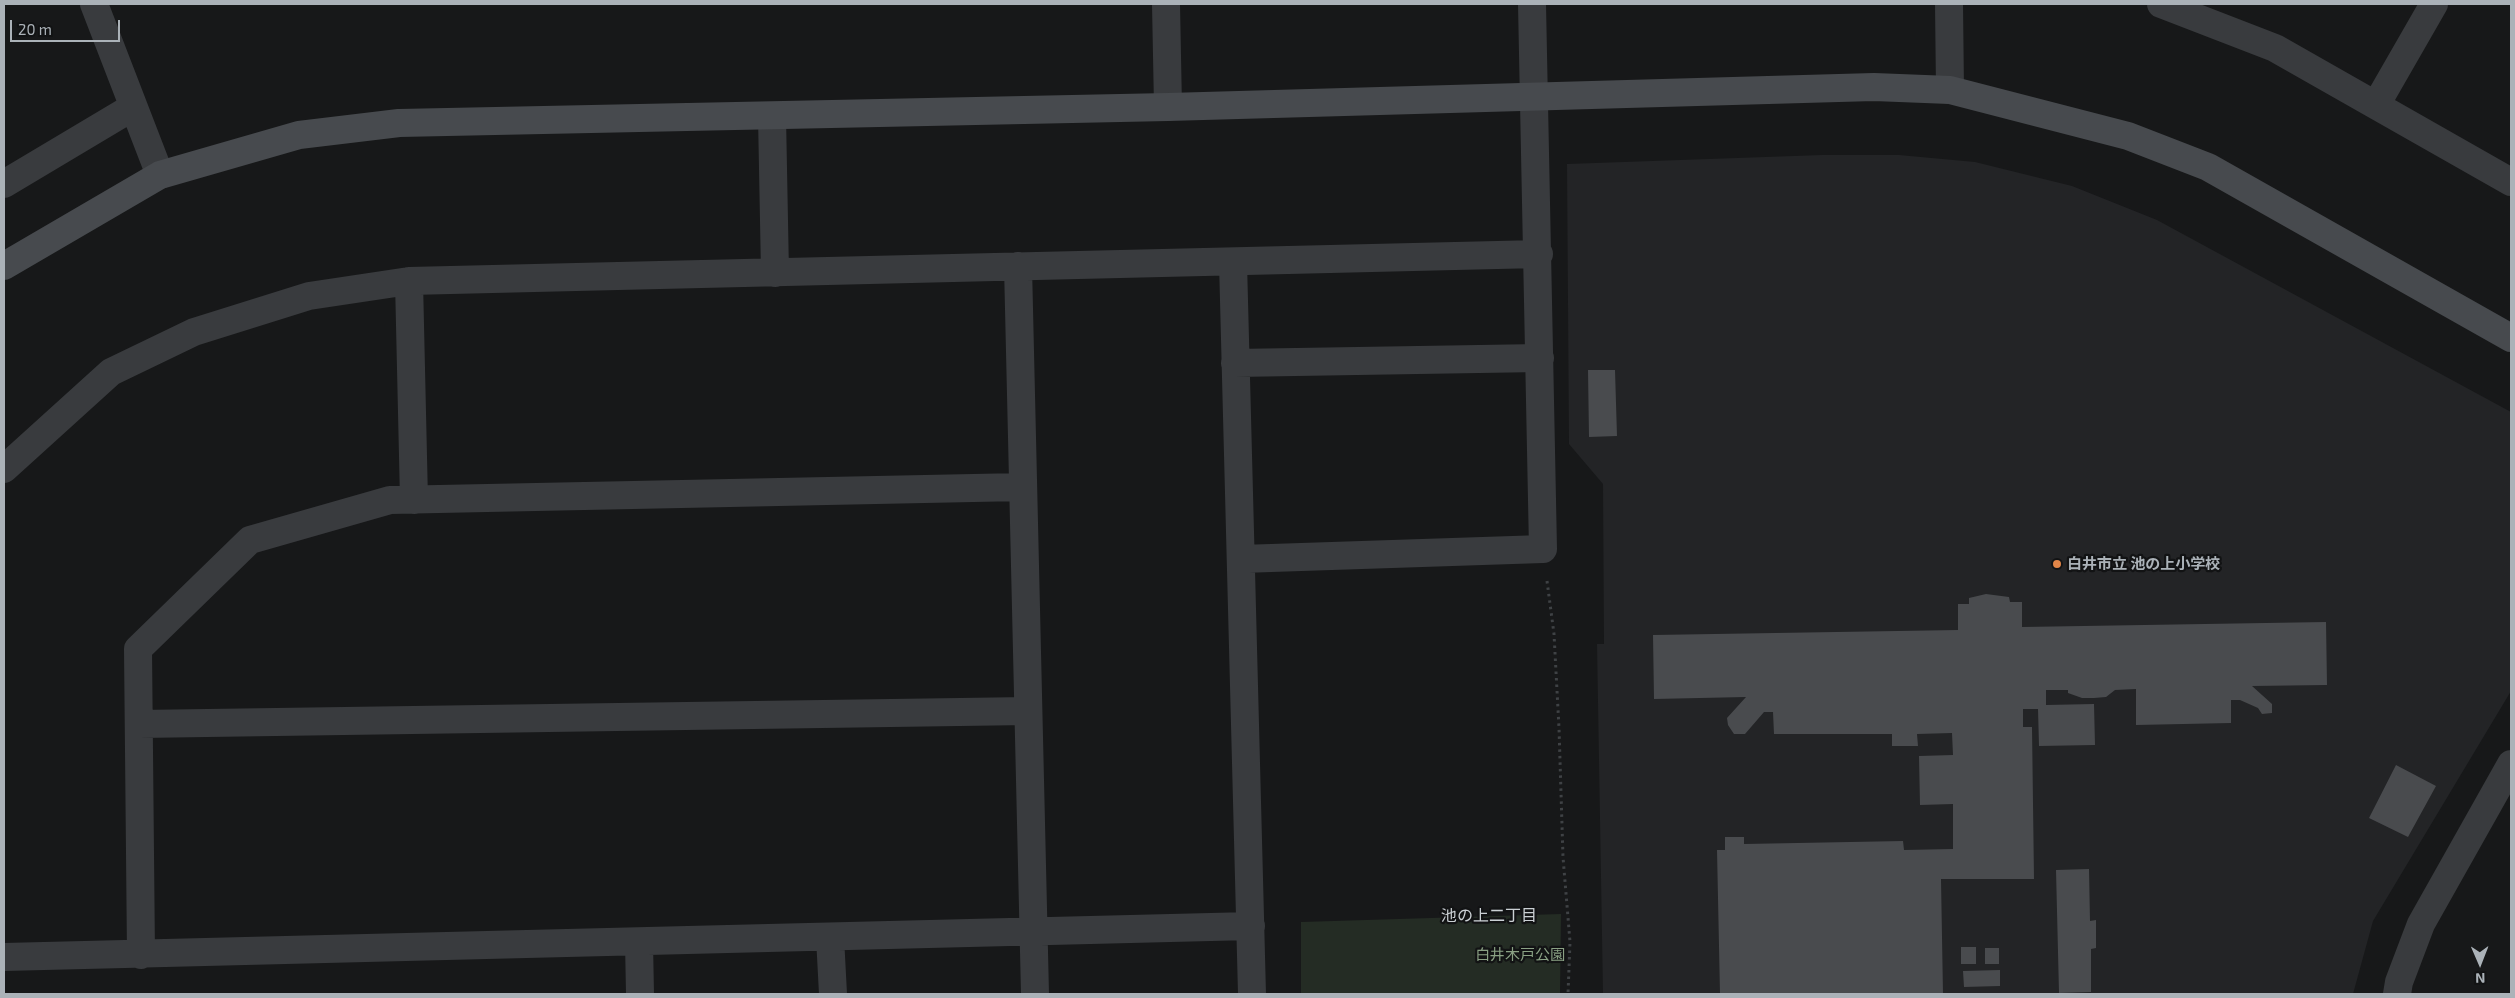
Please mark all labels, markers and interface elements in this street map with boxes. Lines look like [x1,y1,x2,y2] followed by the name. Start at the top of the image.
[12,10,122,42] scale bar
[18,20,52,38] text: 20 m
[2067,555,2220,573] place label: 白井市立 池の上小学校
[2051,558,2063,570] marker: 白井市立 池の上小学校
[1441,906,1537,926] district label: 池の上二丁目
[2455,938,2505,988] north arrow
[1475,946,1565,964] park label: 白井木戸公園
[2475,970,2485,987] text: N

